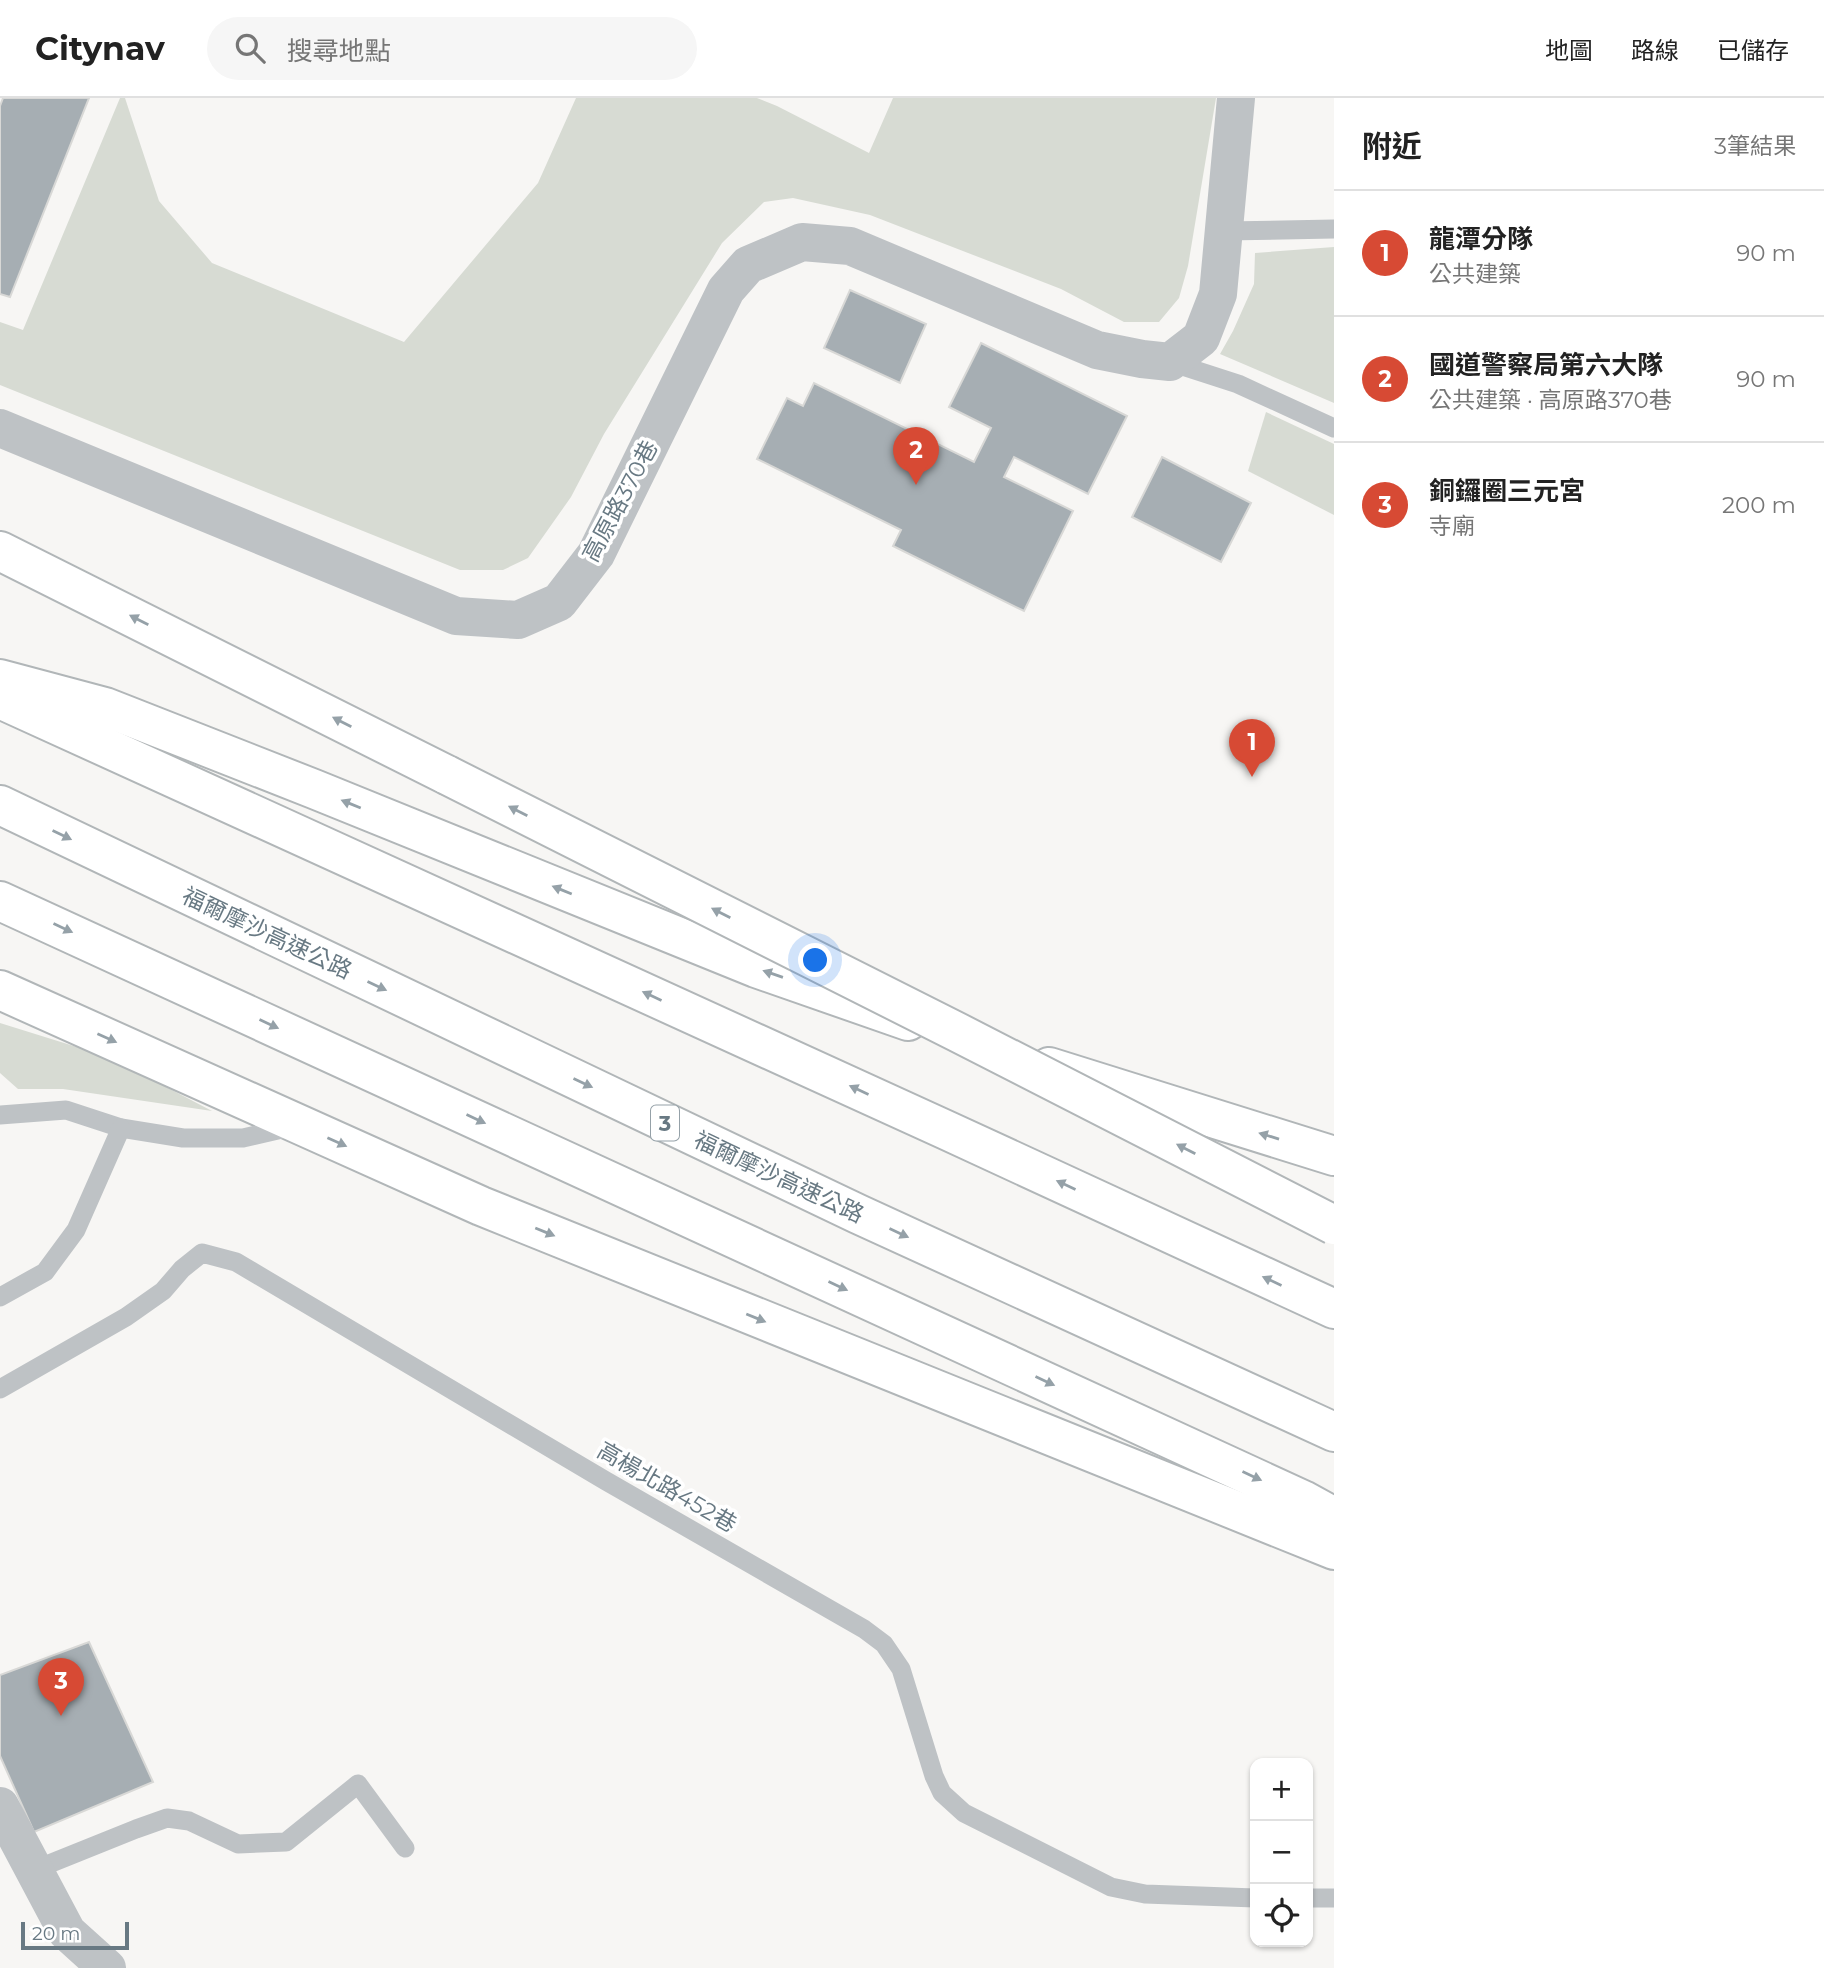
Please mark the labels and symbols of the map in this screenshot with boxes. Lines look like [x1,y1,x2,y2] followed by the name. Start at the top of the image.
[893,427,939,485] pin: 2
[576,436,664,566] street label: 高原路370巷
[129,615,149,626] one-way arrow
[332,717,352,728] one-way arrow
[1229,719,1275,777] pin: 1
[340,799,361,810] one-way arrow
[508,805,528,816] one-way arrow
[51,830,72,841] one-way arrow
[178,881,356,985] street label: 福爾摩沙高速公路
[551,884,572,895] one-way arrow
[711,908,731,919] one-way arrow
[52,923,73,934] one-way arrow
[798,943,832,977] your location
[762,968,783,979] one-way arrow
[367,980,387,992] one-way arrow
[642,990,662,1002] one-way arrow
[259,1018,279,1029] one-way arrow
[97,1032,117,1044] one-way arrow
[573,1078,593,1089] one-way arrow
[849,1084,869,1096] one-way arrow
[651,1105,679,1140] road number: 3
[465,1114,486,1125] one-way arrow
[690,1125,868,1229] street label: 福爾摩沙高速公路
[1258,1130,1279,1141] one-way arrow
[327,1136,347,1148] one-way arrow
[1176,1144,1196,1155] one-way arrow
[1055,1179,1076,1190] one-way arrow
[535,1227,556,1238] one-way arrow
[889,1227,909,1239] one-way arrow
[1262,1275,1282,1287] one-way arrow
[828,1280,848,1292] one-way arrow
[746,1312,767,1323] one-way arrow
[1035,1375,1055,1387] one-way arrow
[592,1436,742,1538] street label: 高楊北路452巷
[1242,1470,1262,1482] one-way arrow
[38,1658,84,1716] pin: 3
[21,1919,130,1951] scale bar

